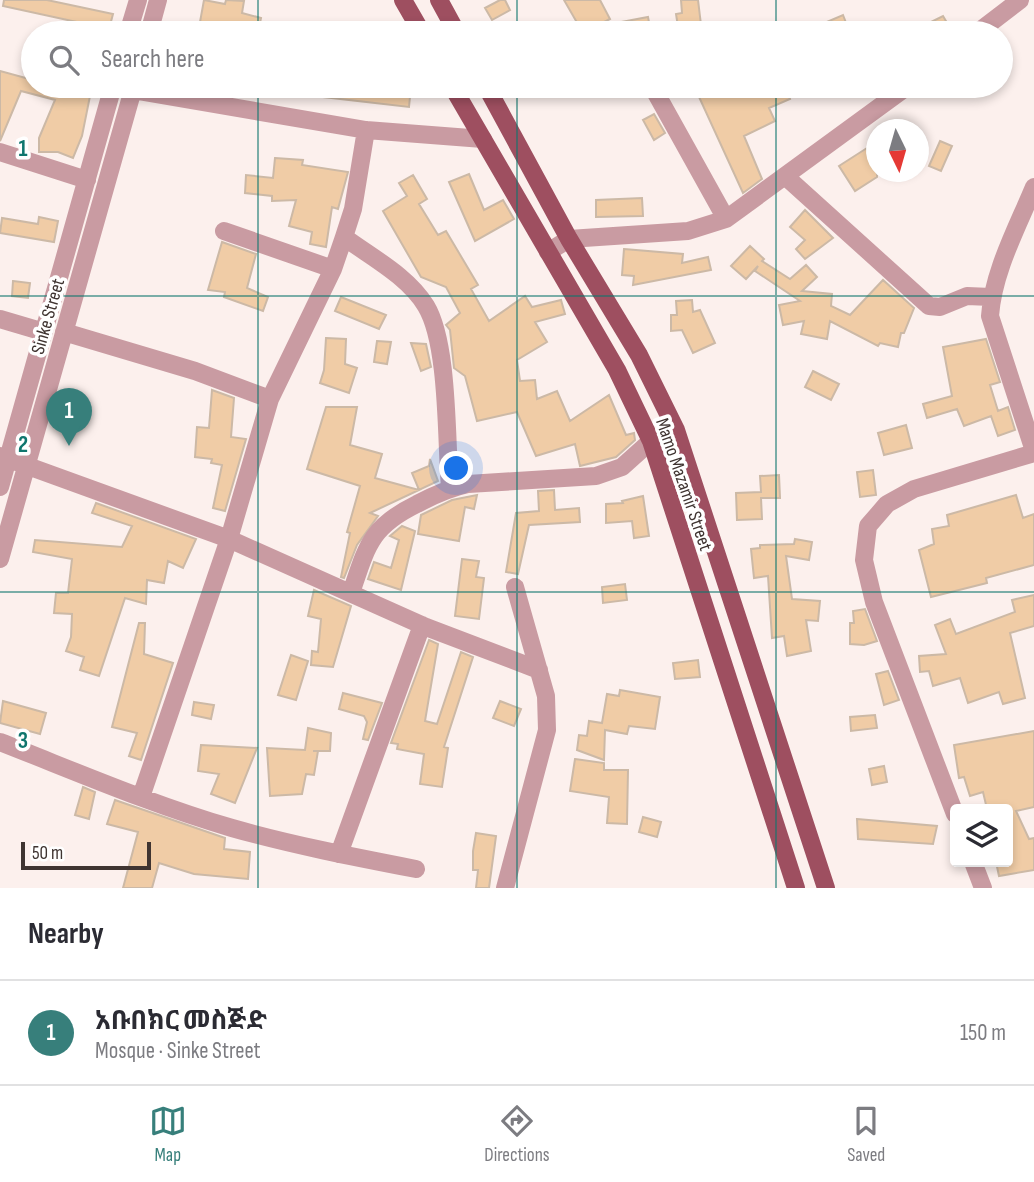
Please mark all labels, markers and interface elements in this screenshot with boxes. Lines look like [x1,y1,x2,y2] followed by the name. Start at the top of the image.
[21,21,1013,98] search box
[45,41,83,79] icon: search
[101,44,204,75] text: Search here
[866,119,929,182] north arrow
[18,135,28,163] text: 1
[27,276,70,357] street label: Sinke Street
[46,388,92,446] pin: 1
[650,415,717,554] street label: Mamo Mazamir Street
[18,431,28,459] text: 2
[439,451,473,485] your location
[18,727,28,755] text: 3
[950,804,1013,867] map controls
[950,804,1013,867] button: layers
[21,839,150,871] scale bar
[32,842,63,865] text: 50 m
[28,916,104,952] text: Nearby
[95,1006,267,1037] text: አቡበክር መስጅድ
[46,1019,56,1047] text: 1
[960,1019,1006,1047] text: 150 m
[95,1037,261,1065] text: Mosque · Sinke Street
[149,1102,187,1167] tab: Map
[484,1102,550,1167] tab: Directions
[847,1102,885,1167] tab: Saved

